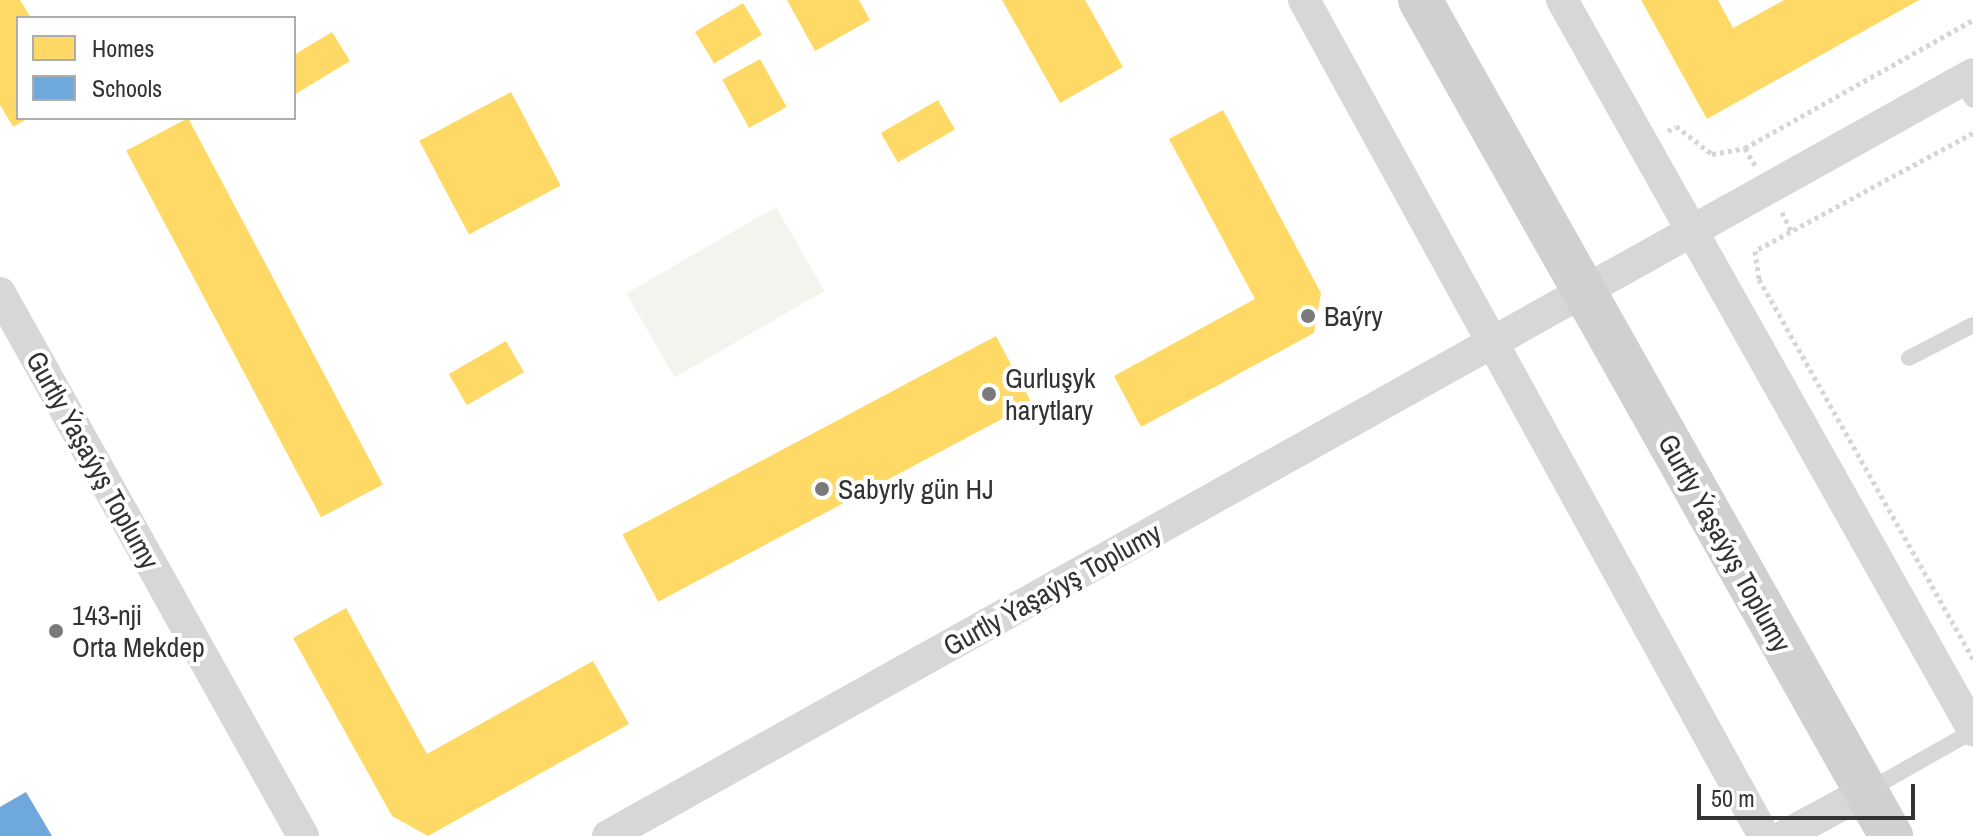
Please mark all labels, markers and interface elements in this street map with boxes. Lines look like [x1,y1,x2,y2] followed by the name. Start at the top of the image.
[16,16,296,120] legend
[92,32,154,64] text: Homes
[92,72,162,104] text: Schools
[1324,299,1383,333] place label: Baýry
[1299,307,1317,325] marker: Baýry
[19,345,167,575] street label: Gurtly Ýaşaýyş Toplumy
[1005,361,1096,427] place label: Gurluşyk harytlary
[980,385,998,403] marker: Gurluşyk harytlary
[1651,428,1799,658] street label: Gurtly Ýaşaýyş Toplumy
[838,472,994,506] place label: Sabyrly gün HJ
[813,480,831,498] marker: Sabyrly gün HJ
[937,515,1167,663] street label: Gurtly Ýaşaýyş Toplumy
[72,598,205,664] place label: 143-nji Orta Mekdep
[47,622,65,640] marker: 143-nji Orta Mekdep
[1701,768,1919,818] scale bar
[1711,782,1755,814] text: 50 m

